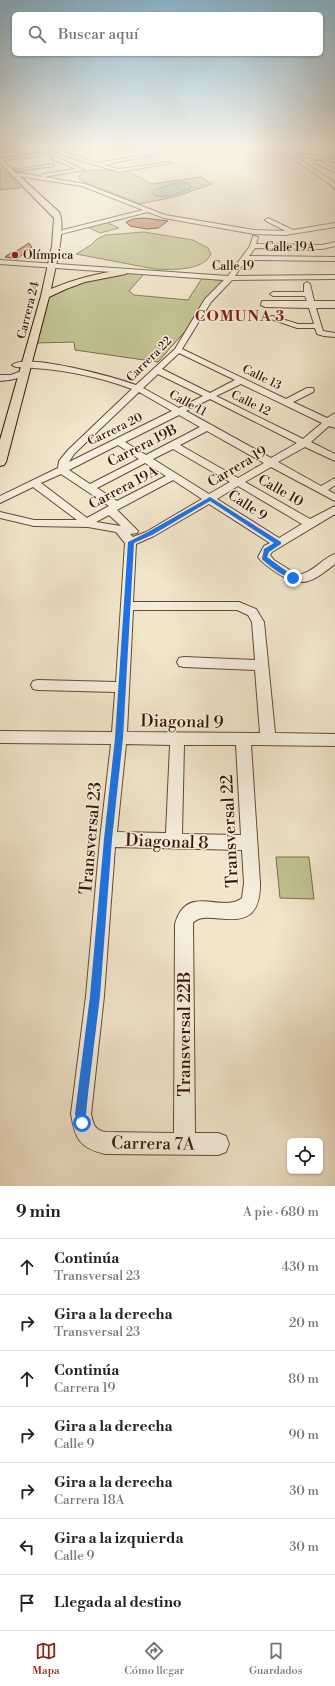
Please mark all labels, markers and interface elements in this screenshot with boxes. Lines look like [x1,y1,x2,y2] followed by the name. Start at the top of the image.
[12,12,323,56] search box
[26,23,48,45] icon: search
[58,25,139,44] text: Buscar aquí
[265,240,316,255] street label: Calle 19A
[23,248,74,263] place label: Olímpica
[10,250,20,260] marker: Olímpica
[212,259,254,274] street label: Calle 19
[14,280,43,340] street label: Carrera 24
[195,307,285,326] district label: COMUNA 3
[123,333,175,385] street label: Carrera 22
[240,362,284,394] street label: Calle 13
[166,387,210,420] street label: Calle 11
[229,387,273,420] street label: Calle 12
[85,410,145,449] street label: Carrera 20
[105,421,180,471] street label: Carrera 19B
[205,442,270,492] street label: Carrera 19
[86,462,161,514] street label: Carrera 19A
[254,471,307,511] street label: Calle 10
[224,486,271,525] street label: Calle 9
[284,569,302,587] route end
[140,710,224,734] street label: Diagonal 9
[216,774,244,888] street label: Transversal 22
[75,781,107,895] street label: Transversal 23
[125,830,209,854] street label: Diagonal 8
[174,971,196,1097] street label: Transversal 22B
[73,1114,91,1132] route start
[111,1132,195,1156] street label: Carrera 7A
[287,1138,323,1174] map controls
[287,1138,323,1174] button: locate
[16,1201,61,1223] text: 9 min
[243,1204,319,1220] text: A pie · 680 m
[54,1249,119,1268] text: Continúa
[16,1256,38,1278] icon: ahead
[281,1259,319,1275] text: 430 m
[54,1268,140,1284] text: Transversal 23
[54,1305,173,1324] text: Gira a la derecha
[16,1312,38,1334] icon: right
[289,1315,319,1331] text: 20 m
[54,1324,140,1340] text: Transversal 23
[54,1361,119,1380] text: Continúa
[16,1368,38,1390] icon: ahead
[288,1371,319,1387] text: 80 m
[54,1380,115,1396] text: Carrera 19
[54,1417,173,1436] text: Gira a la derecha
[16,1424,38,1446] icon: right
[288,1427,319,1443] text: 90 m
[54,1436,94,1452] text: Calle 9
[54,1473,173,1492] text: Gira a la derecha
[16,1480,38,1502] icon: right
[289,1483,319,1499] text: 30 m
[54,1492,125,1508] text: Carrera 18A
[54,1529,184,1548] text: Gira a la izquierda
[16,1536,38,1558] icon: left
[289,1539,319,1555] text: 30 m
[54,1548,94,1564] text: Calle 9
[16,1592,38,1614] icon: arrive
[54,1593,182,1612] text: Llegada al destino
[32,1640,60,1678] tab: Mapa
[124,1640,184,1678] tab: Cómo llegar
[249,1640,303,1678] tab: Guardados

